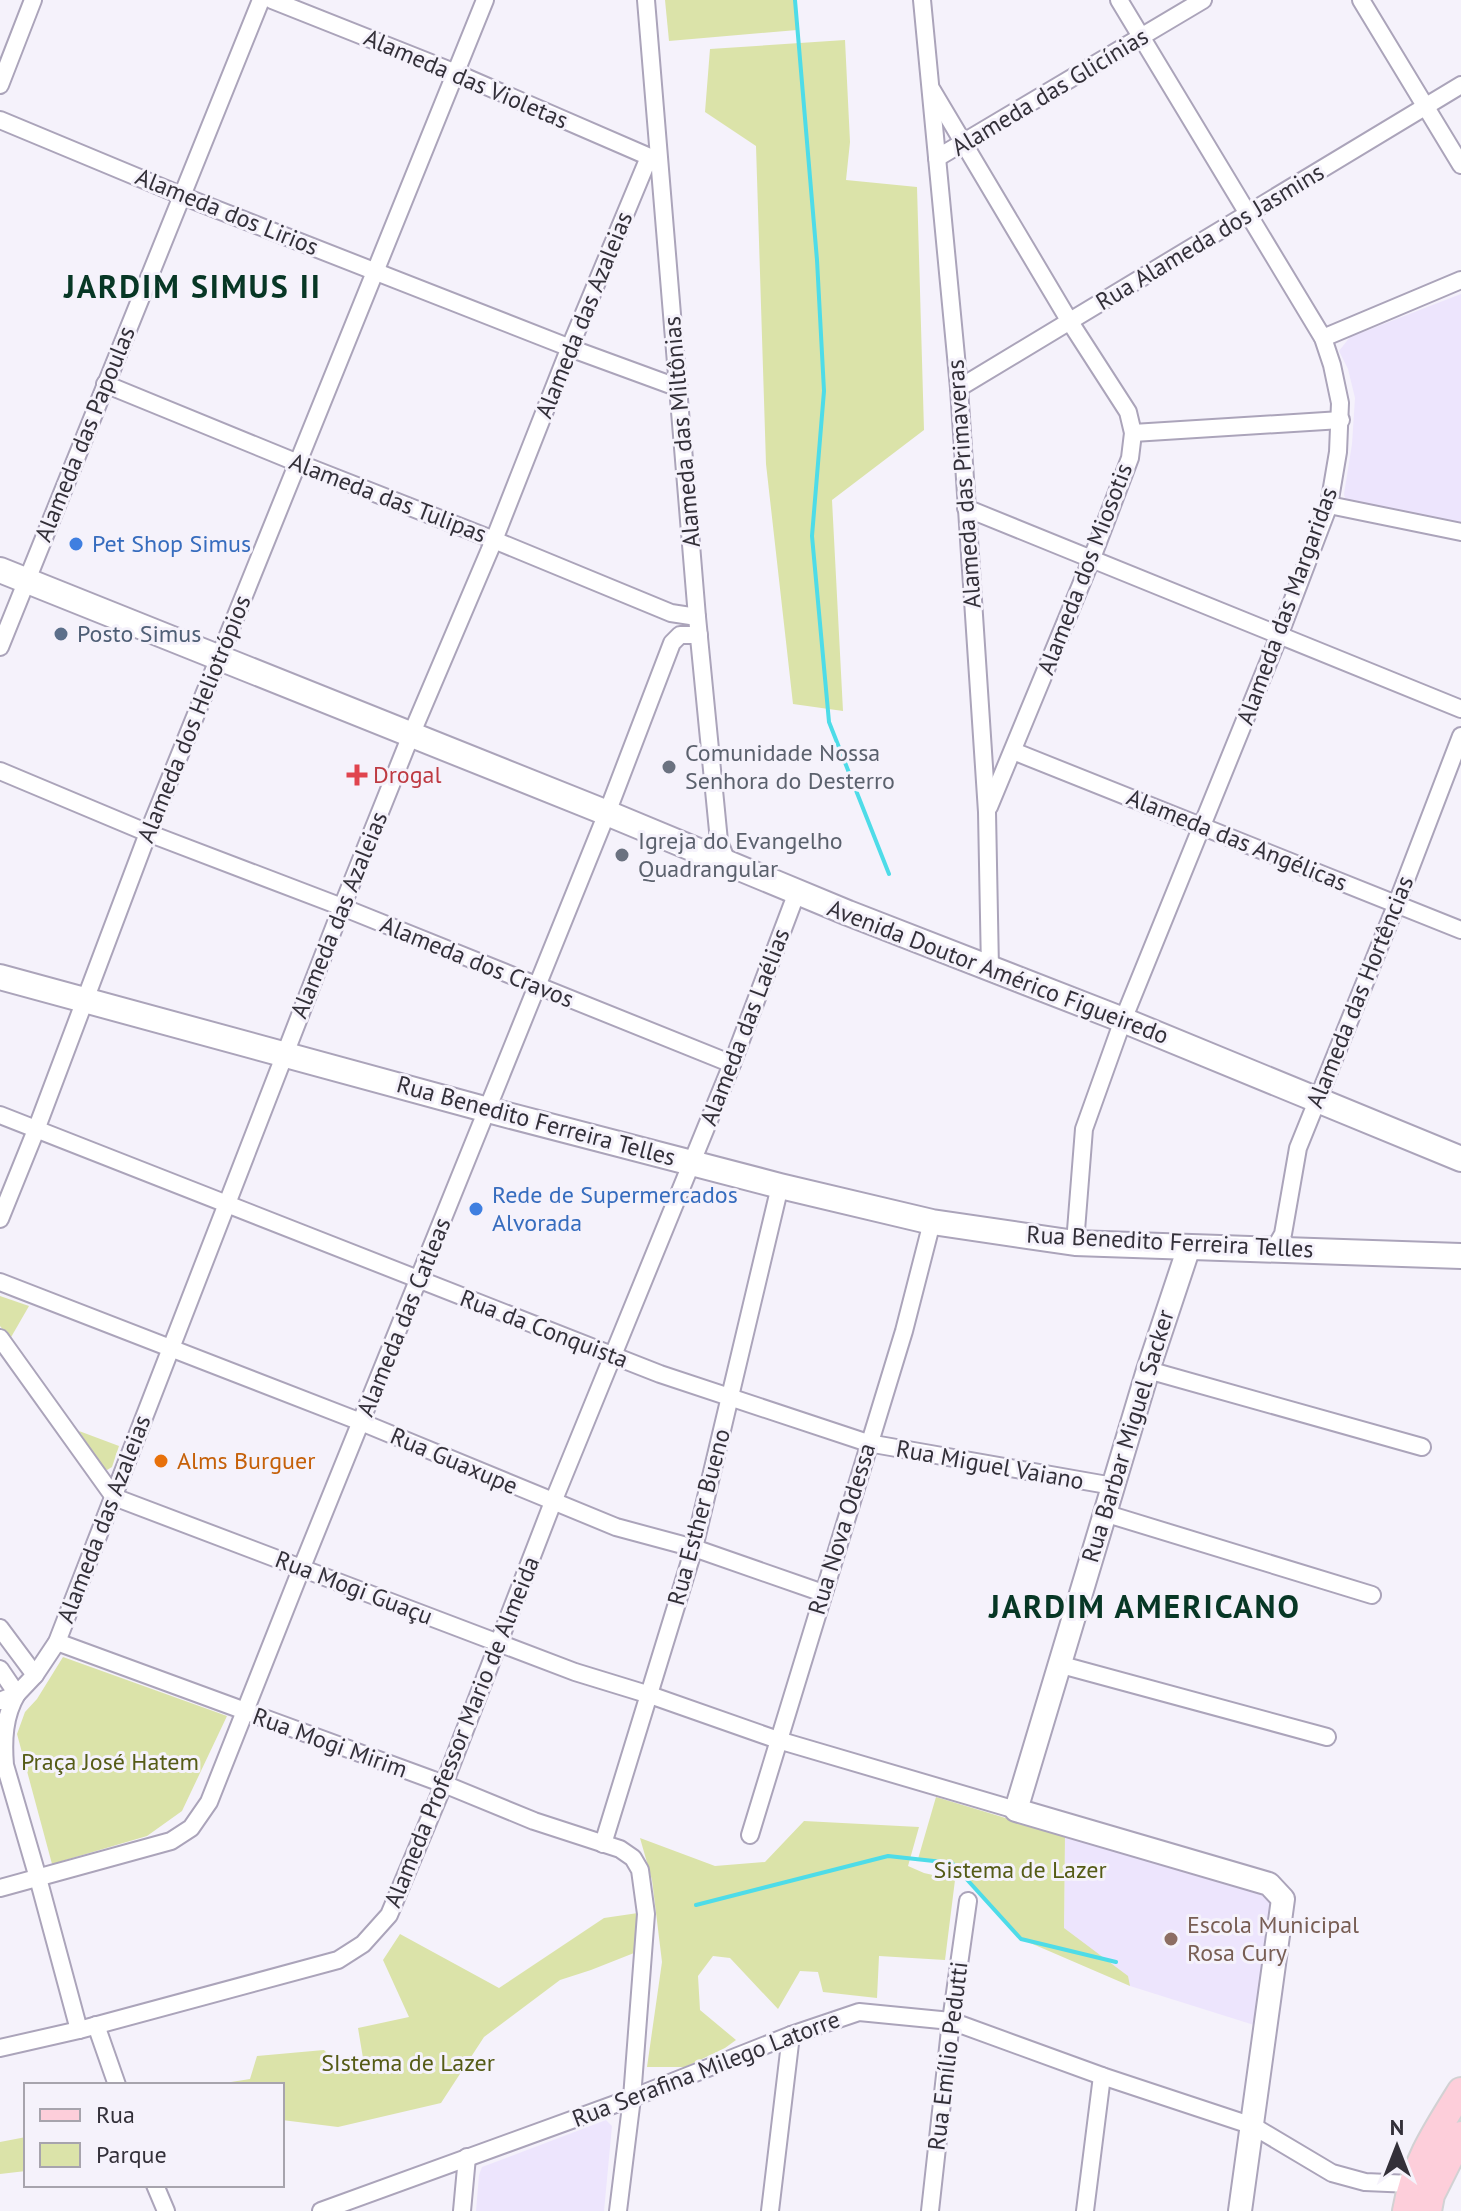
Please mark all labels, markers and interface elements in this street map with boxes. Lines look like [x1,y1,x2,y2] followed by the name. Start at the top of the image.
[946,21,1154,163] street label: Alameda das Glicínias
[359,22,573,136] street label: Alameda das Violetas
[1090,156,1330,317] street label: Rua Alameda dos Jasmins
[131,161,323,262] street label: Alameda dos Lirios
[528,207,639,423] street label: Alameda das Azaleias
[63,265,322,307] district label: JARDIM SIMUS II
[656,315,707,549] street label: Alameda das Miltônias
[27,322,142,546] street label: Alameda das Papoulas
[939,359,988,610] street label: Alameda das Primaveras
[285,446,491,549] street label: Alameda das Tulipas
[1030,459,1139,679] street label: Alameda dos Miosotis
[1229,483,1344,729] street label: Alameda das Margaridas
[92,528,251,559] place label: Pet Shop Simus
[67,535,85,553] marker: Pet Shop Simus
[130,590,257,847] street label: Alameda dos Heliotrópios
[77,618,201,649] place label: Posto Simus
[52,625,70,643] marker: Posto Simus
[685,737,895,796] place label: Comunidade Nossa Senhora do Desterro
[660,758,678,776] marker: Comunidade Nossa Senhora do Desterro
[373,759,442,790] place label: Drogal
[348,766,366,784] marker: Drogal
[1122,781,1352,898] street label: Alameda das Angélicas
[283,807,394,1023] street label: Alameda das Azaleias
[638,825,843,884] place label: Igreja do Evangelho Quadrangular
[613,846,631,864] marker: Igreja do Evangelho Quadrangular
[1299,871,1420,1112] street label: Alameda das Hortências
[823,892,1173,1051] street label: Avenida Doutor Américo Figueiredo
[376,909,578,1014] street label: Alameda dos Cravos
[693,924,796,1130] street label: Alameda das Laélias
[393,1068,679,1173] street label: Rua Benedito Ferreira Telles
[492,1179,738,1238] place label: Rede de Supermercados Alvorada
[467,1200,485,1218] marker: Rede de Supermercados Alvorada
[350,1213,458,1421] street label: Alameda das Catleas
[1026,1219,1314,1264] street label: Rua Benedito Ferreira Telles
[456,1282,633,1375] street label: Rua da Conquista
[1074,1306,1181,1566] street label: Rua Barbar Miguel Sacker
[50,1410,157,1627] street label: Alameda das Azaleias
[386,1420,523,1501] street label: Rua Guaxupe
[660,1425,737,1609] street label: Rua Esther Bueno
[894,1433,1086,1496] street label: Rua Miguel Vaiano
[801,1439,882,1618] street label: Rua Nova Odessa
[177,1445,315,1476] place label: Alms Burguer
[152,1452,170,1470] marker: Alms Burguer
[271,1543,437,1632] street label: Rua Mogi Guaçu
[377,1552,546,1912] street label: Alameda Professor Mario de Almeida
[988,1585,1301,1627] district label: JARDIM AMERICANO
[249,1700,412,1785] street label: Rua Mogi Mirim
[21,1746,199,1777] park label: Praça José Hatem
[933,1854,1107,1885] park label: Sistema de Lazer
[1187,1909,1359,1968] place label: Escola Municipal Rosa Cury
[1162,1930,1180,1948] marker: Escola Municipal Rosa Cury
[921,1960,974,2152] street label: Rua Emílio Pedutti
[568,2003,844,2134] street label: Rua Serafina Milego Latorre
[321,2047,495,2078] park label: SIstema de Lazer
[24,2083,284,2187] legend
[96,2099,135,2130] text: Rua
[1357,2107,1437,2187] north arrow
[1390,2113,1404,2141] text: N
[96,2139,167,2170] text: Parque

